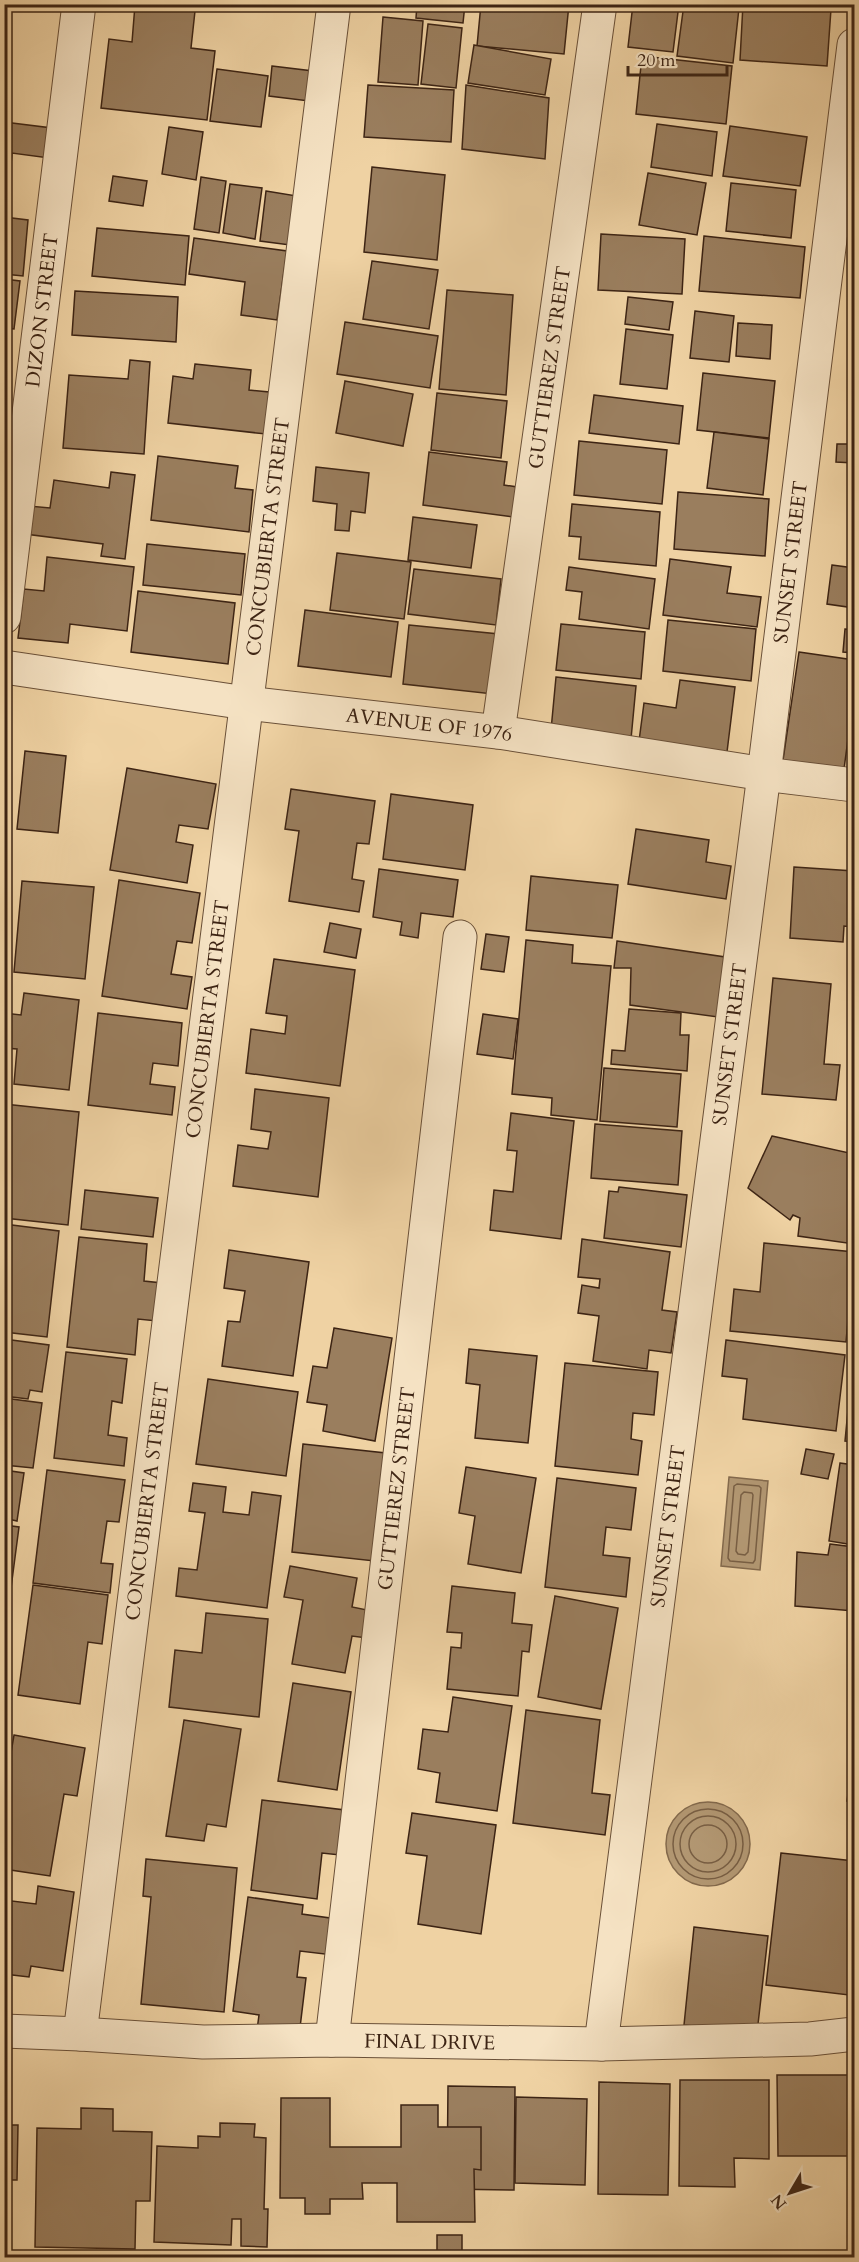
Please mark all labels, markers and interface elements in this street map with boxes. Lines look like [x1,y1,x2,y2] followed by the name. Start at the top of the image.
[628,39,727,77] scale bar
[637,48,676,73] text: 20 m
[19,231,65,389] street label: DIZON STREET
[522,264,577,471] street label: GUTTIEREZ STREET
[240,416,296,658] street label: CONCUBIERTA STREET
[767,479,814,645] street label: SUNSET STREET
[344,702,514,748] street label: AVENUE OF 1976
[179,898,236,1140] street label: CONCUBIERTA STREET
[706,961,754,1127] street label: SUNSET STREET
[119,1380,176,1622] street label: CONCUBIERTA STREET
[371,1385,422,1592] street label: GUTTIEREZ STREET
[644,1443,692,1609] street label: SUNSET STREET
[364,2027,495,2056] street label: FINAL DRIVE
[760,2163,820,2223] north arrow
[766,2189,792,2214] text: N

